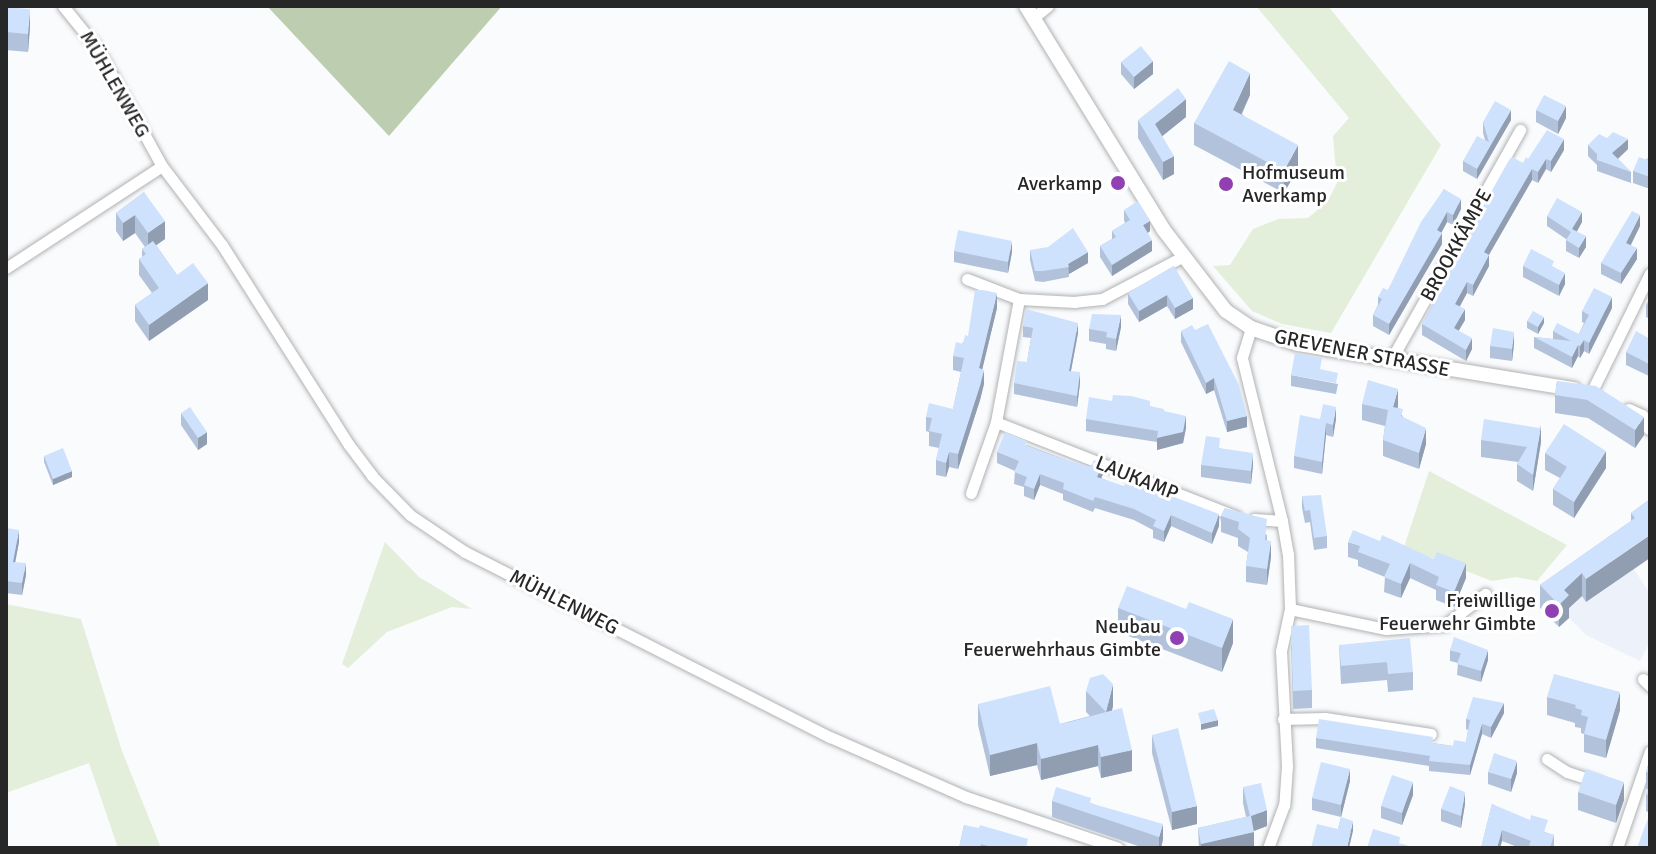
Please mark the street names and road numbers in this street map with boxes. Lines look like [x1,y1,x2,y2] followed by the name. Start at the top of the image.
[75,26,155,142] street label: MÜHLENWEG
[1415,185,1497,305] street label: BROOKKÄMPE
[1272,324,1452,382] street label: GREVENER STRASSE
[1092,451,1182,505] street label: LAUKAMP
[505,564,623,640] street label: MÜHLENWEG

